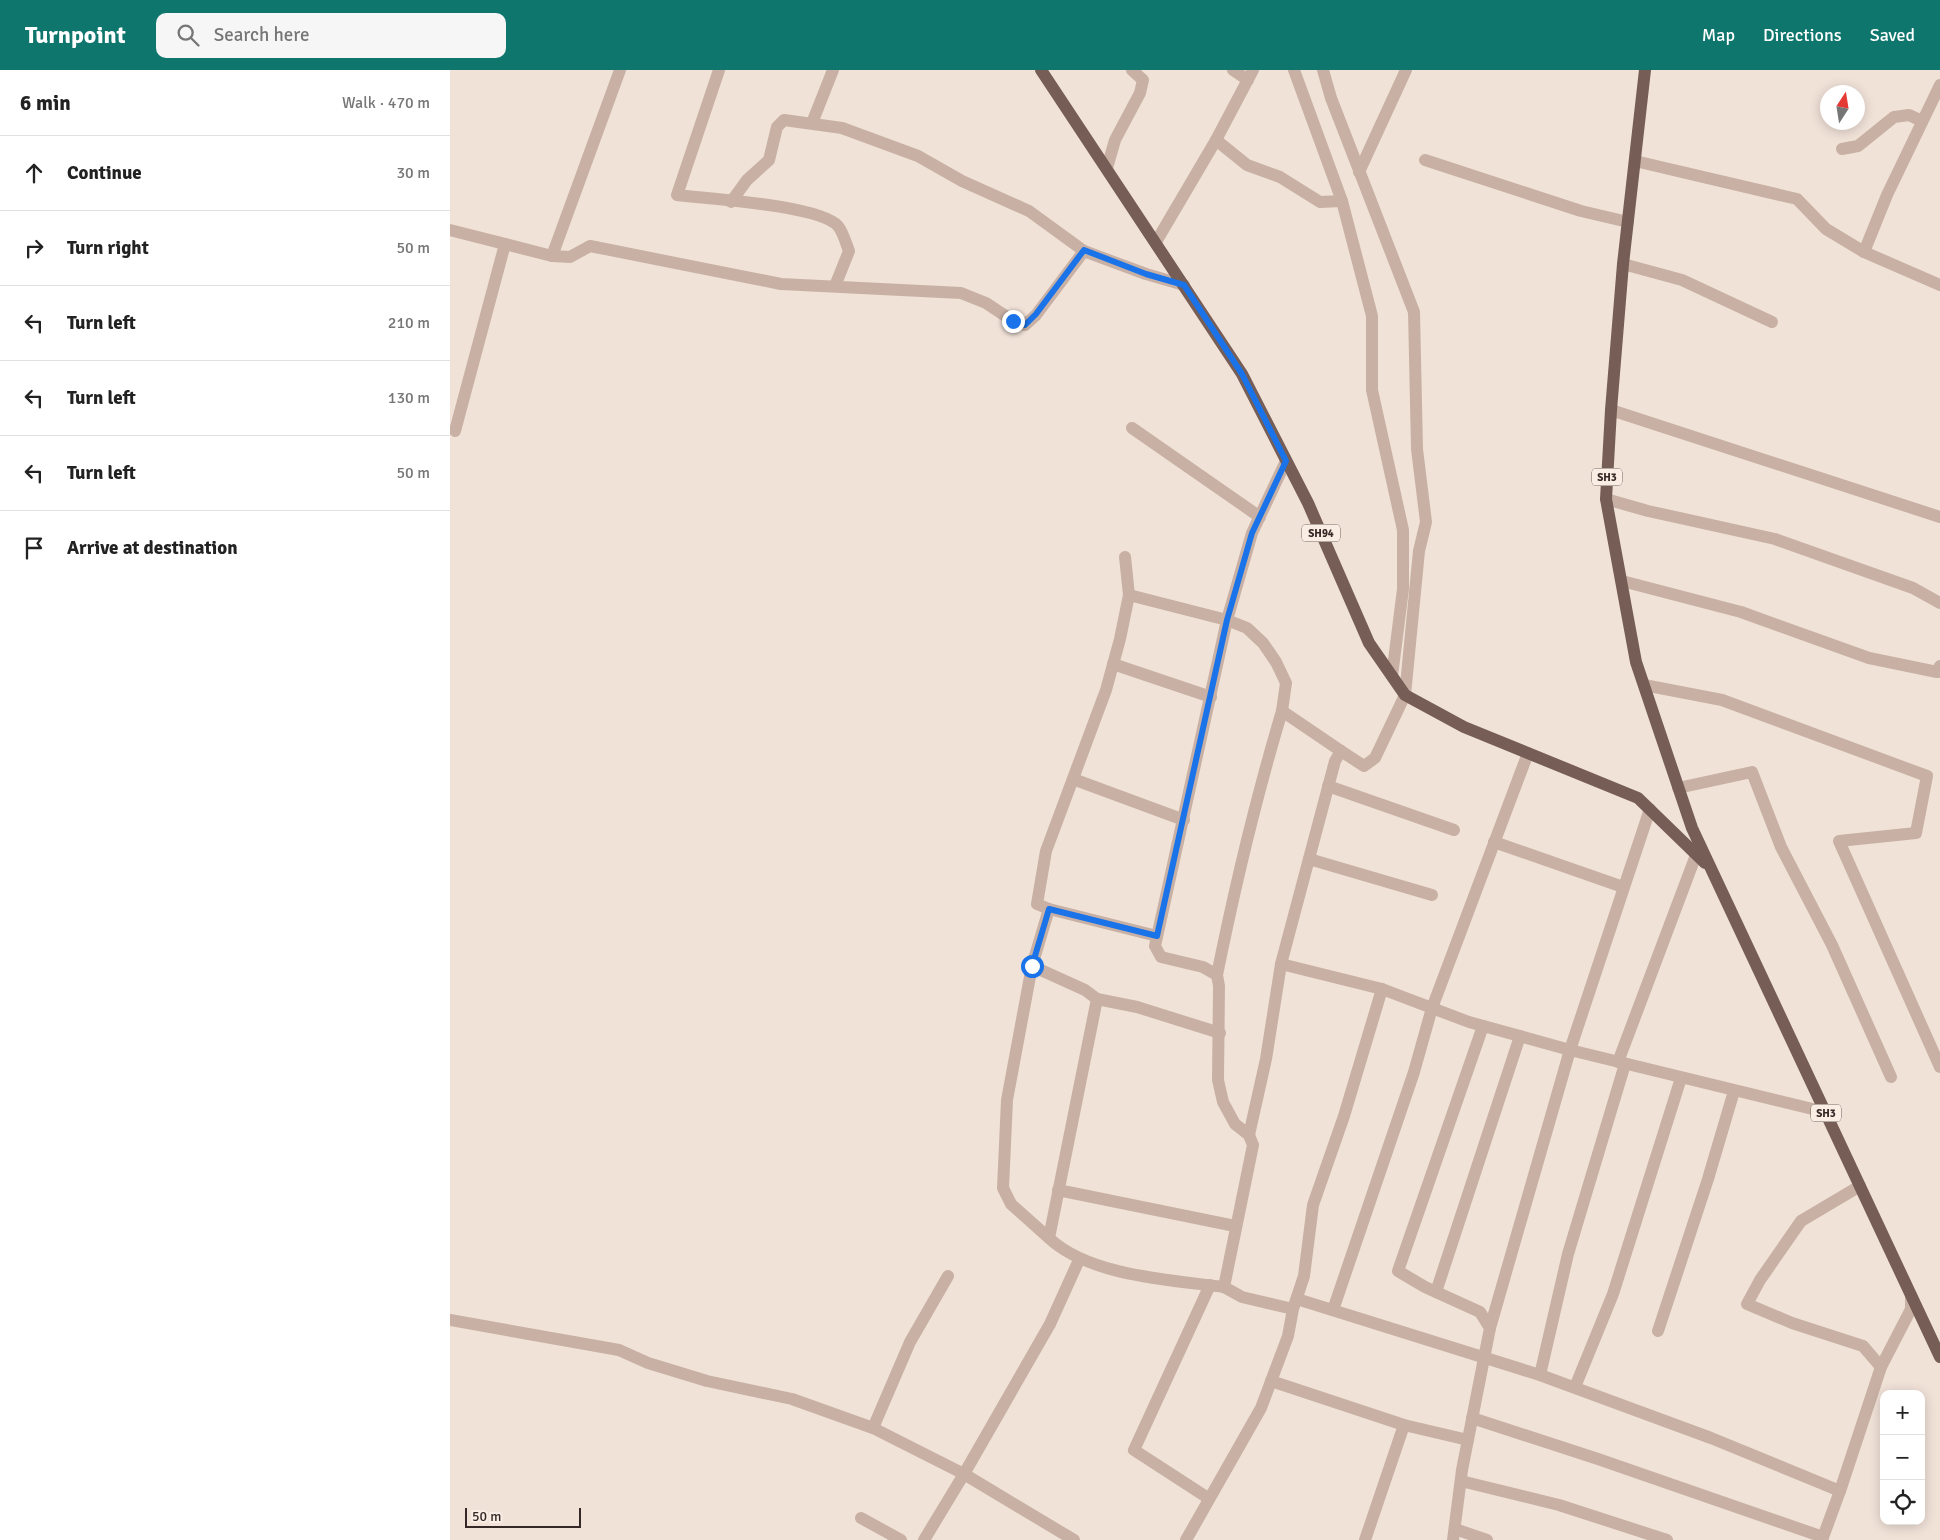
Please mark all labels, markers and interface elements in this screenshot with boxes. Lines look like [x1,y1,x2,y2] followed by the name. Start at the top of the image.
[156,13,506,58] search box
[25,20,126,50] text: Turnpoint
[174,21,202,49] icon: search
[214,23,309,47] text: Search here
[1702,24,1735,46] text: Map
[1763,24,1842,46] text: Directions
[1870,24,1915,46] text: Saved
[1820,85,1865,130] north arrow
[20,90,71,116] text: 6 min
[342,93,430,113] text: Walk · 470 m
[20,159,48,187] icon: ahead
[67,161,142,185] text: Continue
[396,163,430,183] text: 30 m
[20,234,48,262] icon: right
[67,236,149,260] text: Turn right
[396,238,430,258] text: 50 m
[20,309,48,337] icon: left
[1002,310,1025,333] route end
[67,311,136,335] text: Turn left
[388,313,430,333] text: 210 m
[20,384,48,412] icon: left
[67,386,136,410] text: Turn left
[388,388,430,408] text: 130 m
[20,459,48,487] icon: left
[67,461,136,485] text: Turn left
[396,463,430,483] text: 50 m
[1592,468,1622,486] road number: SH3
[1302,524,1340,542] road number: SH94
[20,534,48,562] icon: arrive
[67,536,238,560] text: Arrive at destination
[1021,955,1044,978] route start
[1811,1104,1841,1122] road number: SH3
[1880,1390,1925,1525] map controls
[1880,1390,1925,1435] button: +
[1880,1435,1925,1480] button: −
[1880,1480,1925,1525] button: locate
[465,1505,581,1528] scale bar
[472,1508,501,1525] text: 50 m

